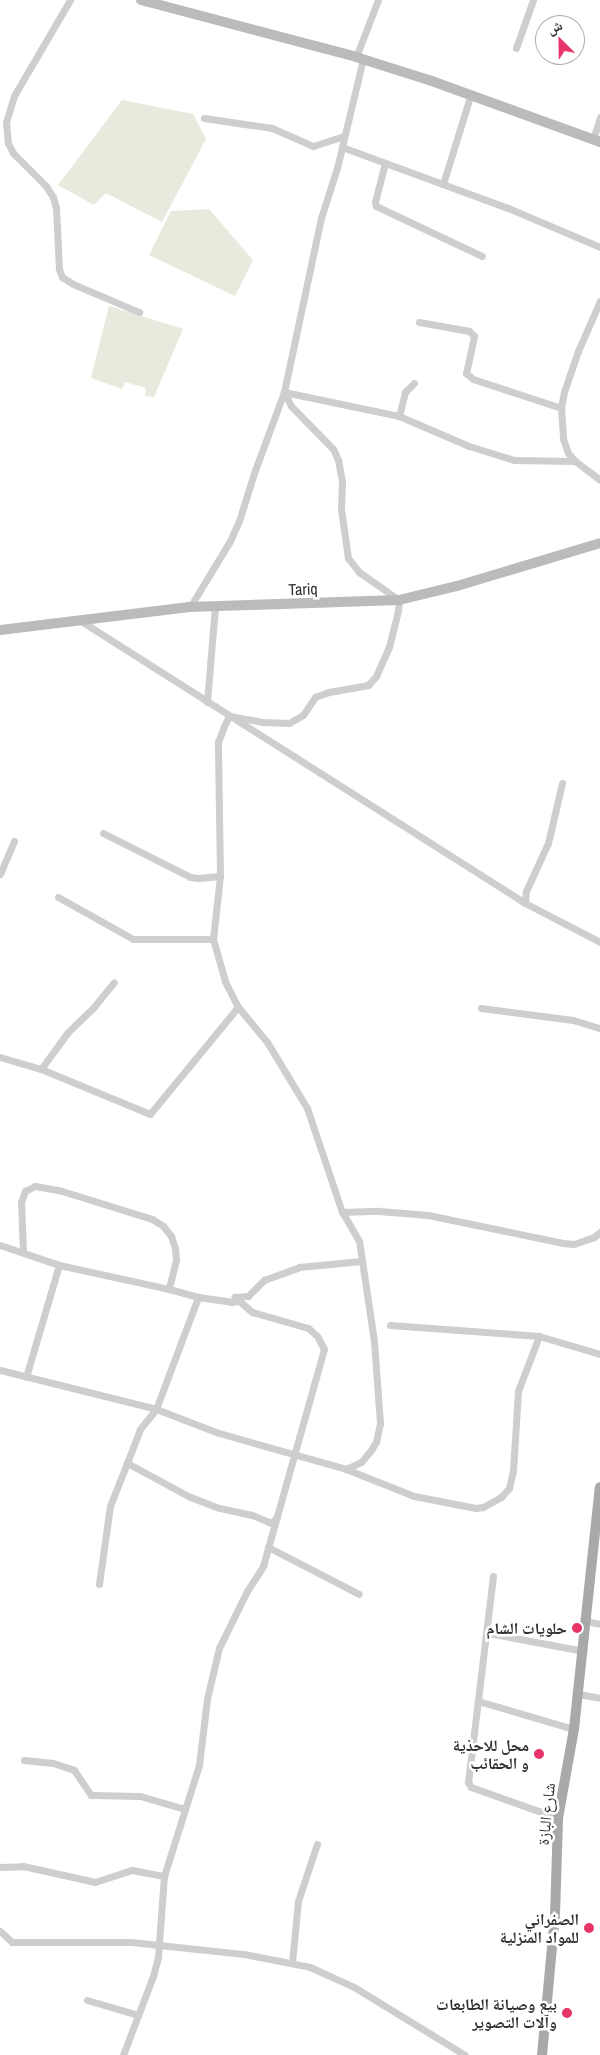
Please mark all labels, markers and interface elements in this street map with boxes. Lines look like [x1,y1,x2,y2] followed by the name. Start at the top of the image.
[535,15,585,65] north arrow
[544,16,565,38] text: ش
[288,579,318,599] street label: Tariq
[486,1618,567,1638] place label: حلويات الشام
[571,1622,583,1634] marker: حلويات الشام
[453,1735,529,1773] place label: محل للاحذية و الحقائب
[533,1748,545,1760] marker: محل للاحذية و الحقائب
[533,1782,559,1846] street label: شارع البازة
[500,1909,579,1947] place label: الصفراني للمواد المنزلية
[583,1922,595,1934] marker: الصفراني للمواد المنزلية
[436,1994,557,2032] place label: بيع وصيانة الطابعات وآلات التصوير
[561,2007,573,2019] marker: بيع وصيانة الطابعات وآلات التصوير

